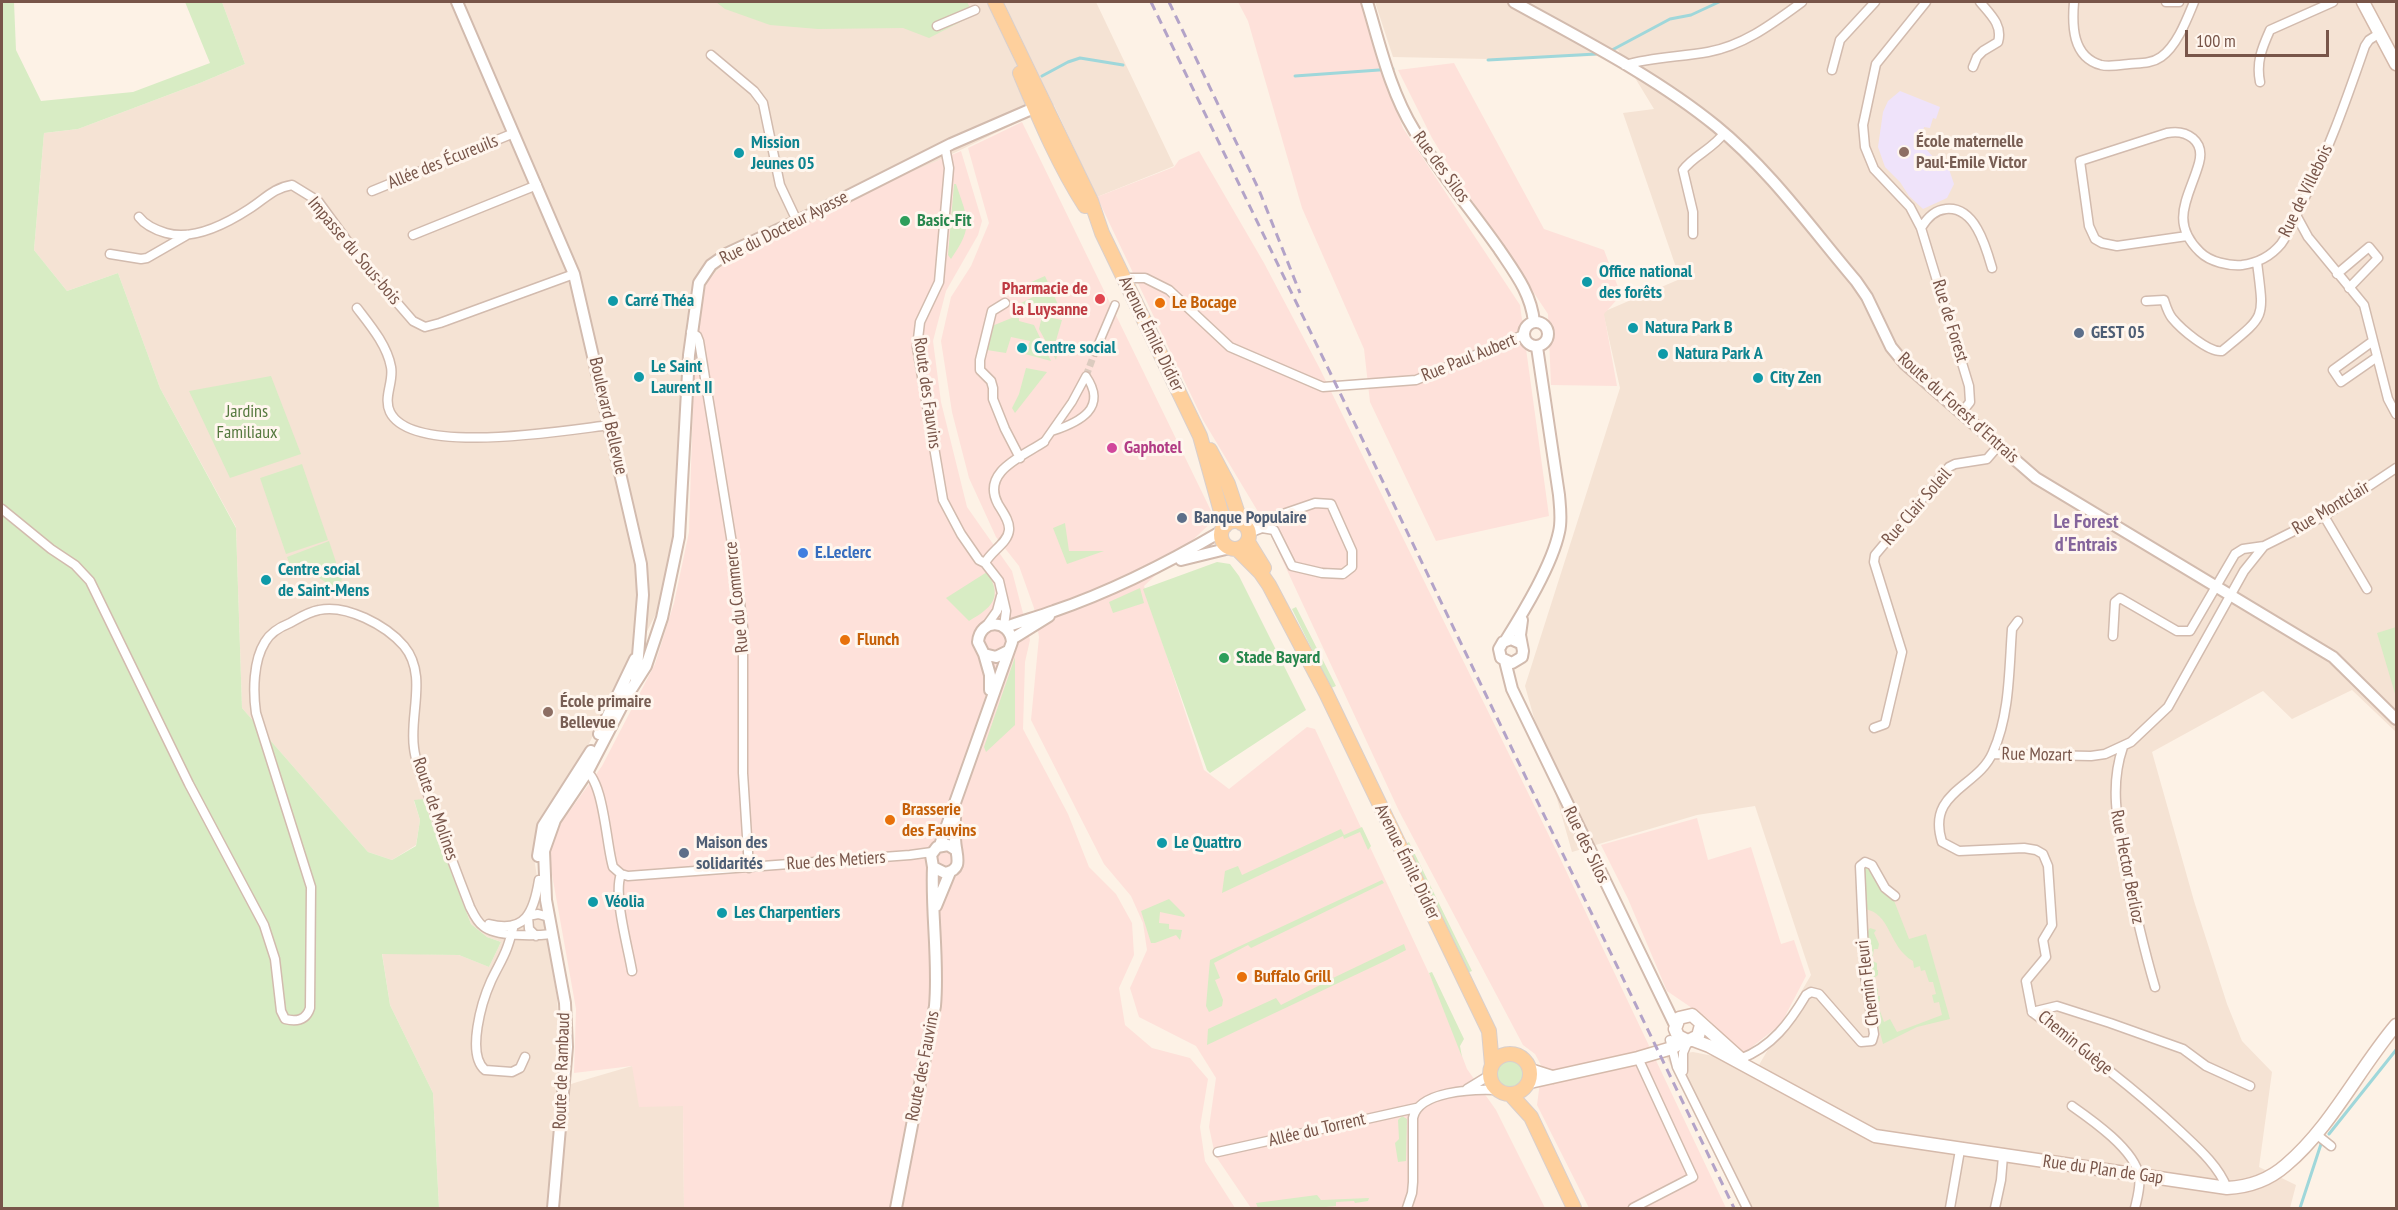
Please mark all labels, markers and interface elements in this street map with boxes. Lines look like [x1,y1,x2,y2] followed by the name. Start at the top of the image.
[2188,18,2332,56] scale bar
[2196,29,2236,52] text: 100 m
[1408,127,1474,207] street label: Rue des Silos
[385,130,501,194] street label: Allée des Écureuils
[1916,131,2027,174] place label: École maternelle Paul-Emile Victor
[751,132,815,174] place label: Mission Jeunes 05
[2274,141,2338,241] street label: Rue de Villebois
[1897,145,1911,159] marker: École maternelle Paul-Emile Victor
[732,146,746,160] marker: Mission Jeunes 05
[716,186,852,270] street label: Rue du Docteur Ayasse
[303,193,405,309] street label: Impasse du Sous-bois
[917,210,972,232] place label: Basic-Fit
[898,214,912,228] marker: Basic-Fit
[1599,261,1692,304] place label: Office national des forêts
[1114,273,1188,395] street label: Avenue Émile Didier
[1580,275,1594,289] marker: Office national des forêts
[1927,277,1973,365] street label: Rue de Forest
[1002,278,1088,320] place label: Pharmacie de la Luysanne
[625,290,694,312] place label: Carré Théa
[1093,292,1107,306] marker: Pharmacie de la Luysanne
[1172,292,1237,314] place label: Le Bocage
[606,294,620,308] marker: Carré Théa
[1153,296,1167,310] marker: Le Bocage
[1645,317,1733,339] place label: Natura Park B
[1626,321,1640,335] marker: Natura Park B
[2091,322,2145,344] place label: GEST 05
[2072,326,2086,340] marker: GEST 05
[1418,329,1520,387] street label: Rue Paul Aubert
[909,336,945,450] street label: Route des Fauvins
[1034,337,1116,359] place label: Centre social
[1015,341,1029,355] marker: Centre social
[1675,343,1763,365] place label: Natura Park A
[1656,347,1670,361] marker: Natura Park A
[1893,348,2023,468] street label: Route du Forest d'Entrais
[584,355,632,477] street label: Boulevard Bellevue
[651,356,713,398] place label: Le Saint Laurent II
[1770,367,1821,389] place label: City Zen
[632,370,646,384] marker: Le Saint Laurent II
[1751,371,1765,385] marker: City Zen
[217,401,277,444] park label: Jardins Familiaux
[1124,437,1182,459] place label: Gaphotel
[1105,441,1119,455] marker: Gaphotel
[1878,464,1956,550] street label: Rue Clair Soleil
[2288,477,2374,539] street label: Rue Montclair
[1194,507,1307,529] place label: Banque Populaire
[2053,510,2119,557] district label: Le Forest d'Entrais
[1175,511,1189,525] marker: Banque Populaire
[720,540,754,654] street label: Rue du Commerce
[815,542,871,564] place label: E.Leclerc
[796,546,810,560] marker: E.Leclerc
[278,559,369,602] place label: Centre social de Saint-Mens
[259,573,273,587] marker: Centre social de Saint-Mens
[857,629,899,651] place label: Flunch
[838,633,852,647] marker: Flunch
[1236,647,1320,669] place label: Stade Bayard
[1217,651,1231,665] marker: Stade Bayard
[560,691,651,734] place label: École primaire Bellevue
[541,705,555,719] marker: École primaire Bellevue
[2001,744,2073,766] street label: Rue Mozart
[407,755,463,863] street label: Route de Molines
[902,799,976,842] place label: Brasserie des Fauvins
[1370,801,1444,923] street label: Avenue Émile Didier
[1558,803,1614,887] street label: Rue des Silos
[2105,808,2149,926] street label: Rue Hector Berlioz
[883,813,897,827] marker: Brasserie des Fauvins
[696,832,768,874] place label: Maison des solidarités
[1174,832,1242,854] place label: Le Quattro
[1155,836,1169,850] marker: Le Quattro
[677,846,691,860] marker: Maison des solidarités
[786,847,886,875] street label: Rue des Metiers
[605,891,644,913] place label: Véolia
[586,895,600,909] marker: Véolia
[734,902,840,924] place label: Les Charpentiers
[715,906,729,920] marker: Les Charpentiers
[1852,939,1884,1027] street label: Chemin Fleuri
[1254,966,1331,988] place label: Buffalo Grill
[1235,970,1249,984] marker: Buffalo Grill
[2033,1006,2117,1080] street label: Chemin Guège
[902,1009,944,1123] street label: Route des Fauvins
[549,1012,575,1130] street label: Route de Rambaud
[1266,1108,1368,1152] street label: Allée du Torrent
[2041,1151,2165,1189] street label: Rue du Plan de Gap

